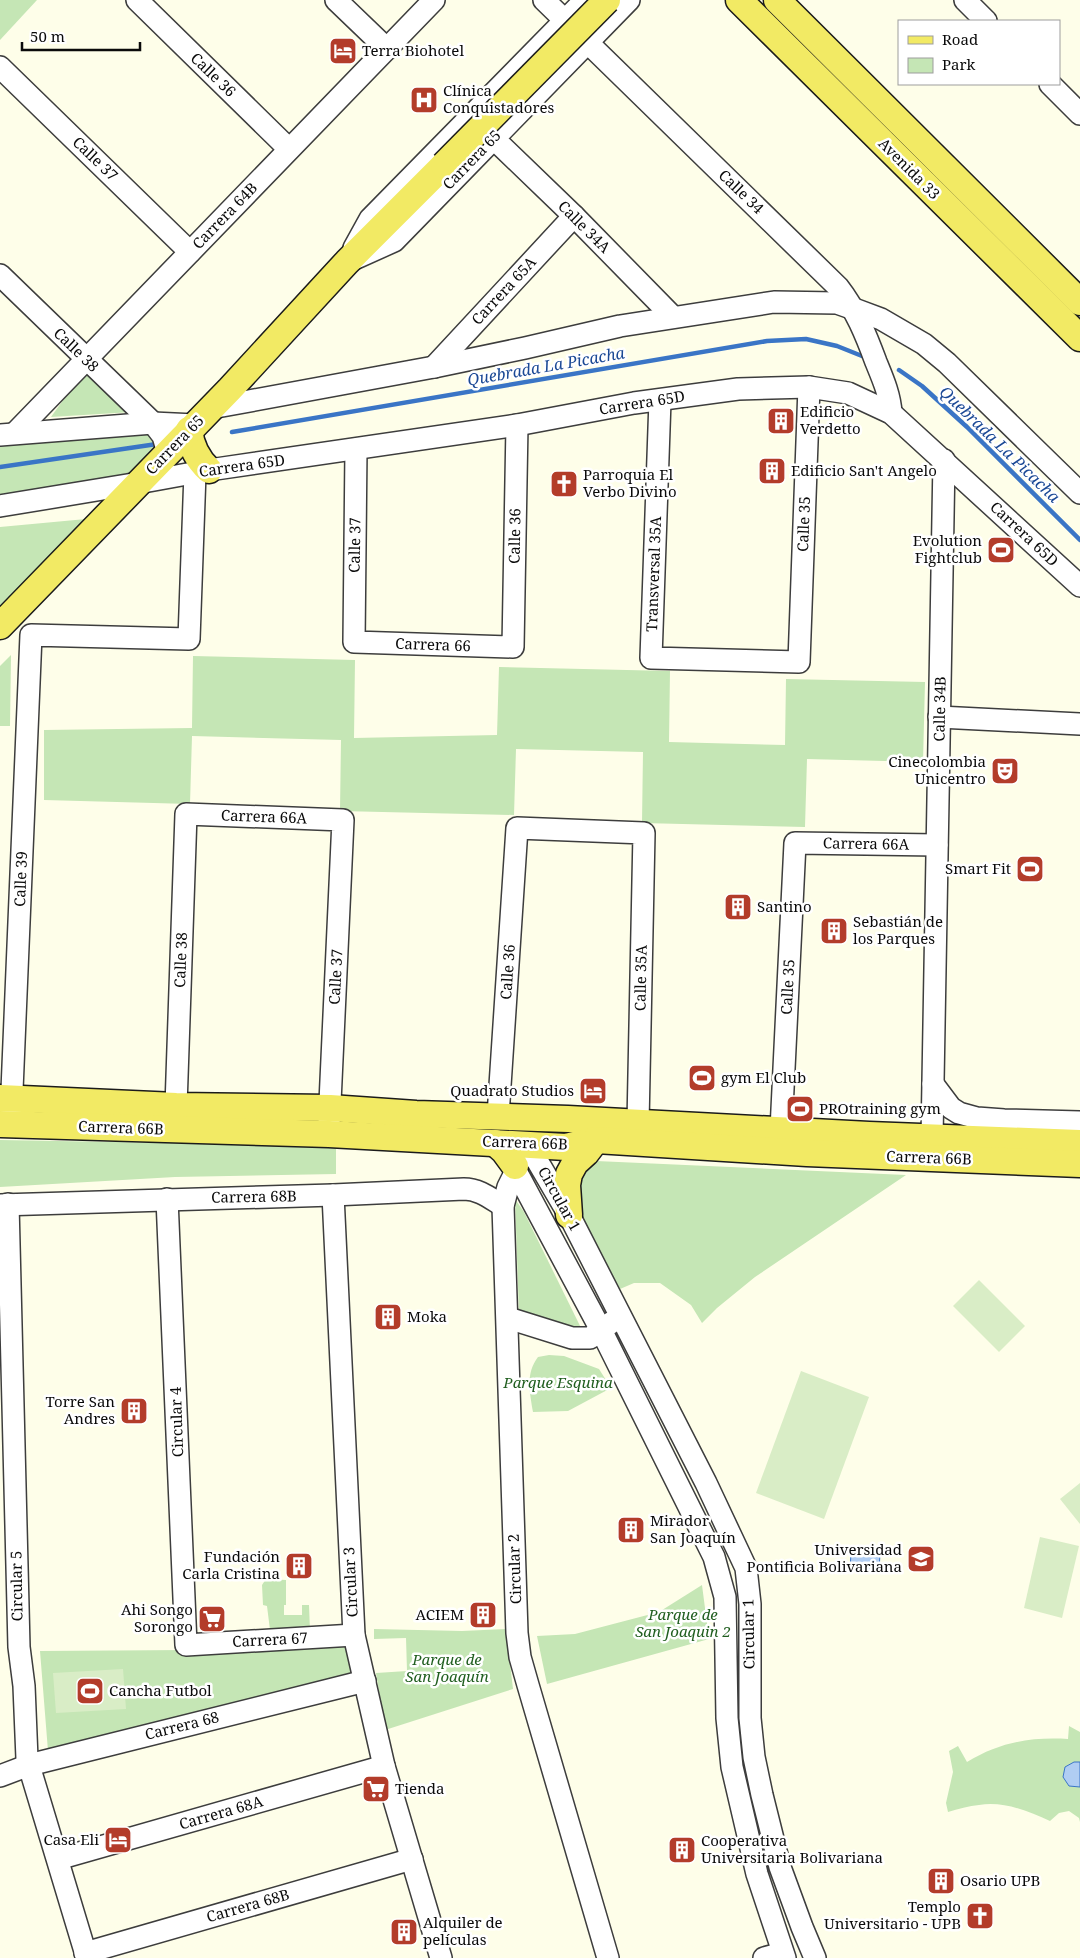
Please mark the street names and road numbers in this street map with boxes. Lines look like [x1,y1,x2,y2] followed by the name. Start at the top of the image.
[187,48,241,101] street label: Calle 36
[438,125,505,193] street label: Carrera 65
[69,132,123,185] street label: Calle 37
[875,133,945,203] street label: Avenida 33
[715,165,769,218] street label: Calle 34
[187,178,261,253] street label: Carrera 64B
[554,196,615,257] street label: Calle 34A
[467,252,540,329] street label: Carrera 65A
[50,323,104,376] street label: Calle 38
[598,385,686,419] street label: Carrera 65D
[141,410,208,478] street label: Carrera 65
[198,449,286,481] street label: Carrera 65D
[792,496,814,552] street label: Calle 35
[986,496,1063,570] street label: Carrera 65D
[504,508,524,564] street label: Calle 36
[641,515,665,632] street label: Transversal 35A
[344,517,364,573] street label: Calle 37
[395,633,471,655] street label: Carrera 66
[928,676,950,742] street label: Calle 34B
[221,805,308,828] street label: Carrera 66A
[823,832,910,854] street label: Carrera 66A
[9,851,31,907] street label: Calle 39
[169,932,191,988] street label: Calle 38
[495,943,519,1000] street label: Calle 36
[629,944,651,1011] street label: Calle 35A
[324,949,346,1005] street label: Calle 37
[776,959,798,1015] street label: Calle 35
[78,1116,164,1138] street label: Carrera 66B
[482,1131,568,1153] street label: Carrera 66B
[886,1146,972,1168] street label: Carrera 66B
[534,1163,586,1234] street label: Circular 1
[211,1185,297,1207] street label: Carrera 68B
[165,1386,187,1458] street label: Circular 4
[503,1533,525,1605] street label: Circular 2
[338,1546,362,1618] street label: Circular 3
[5,1551,27,1621] street label: Circular 5
[737,1599,759,1669] street label: Circular 1
[232,1627,308,1651] street label: Carrera 67
[143,1706,221,1744] street label: Carrera 68
[177,1790,265,1834] street label: Carrera 68A
[204,1884,292,1926] street label: Carrera 68B

